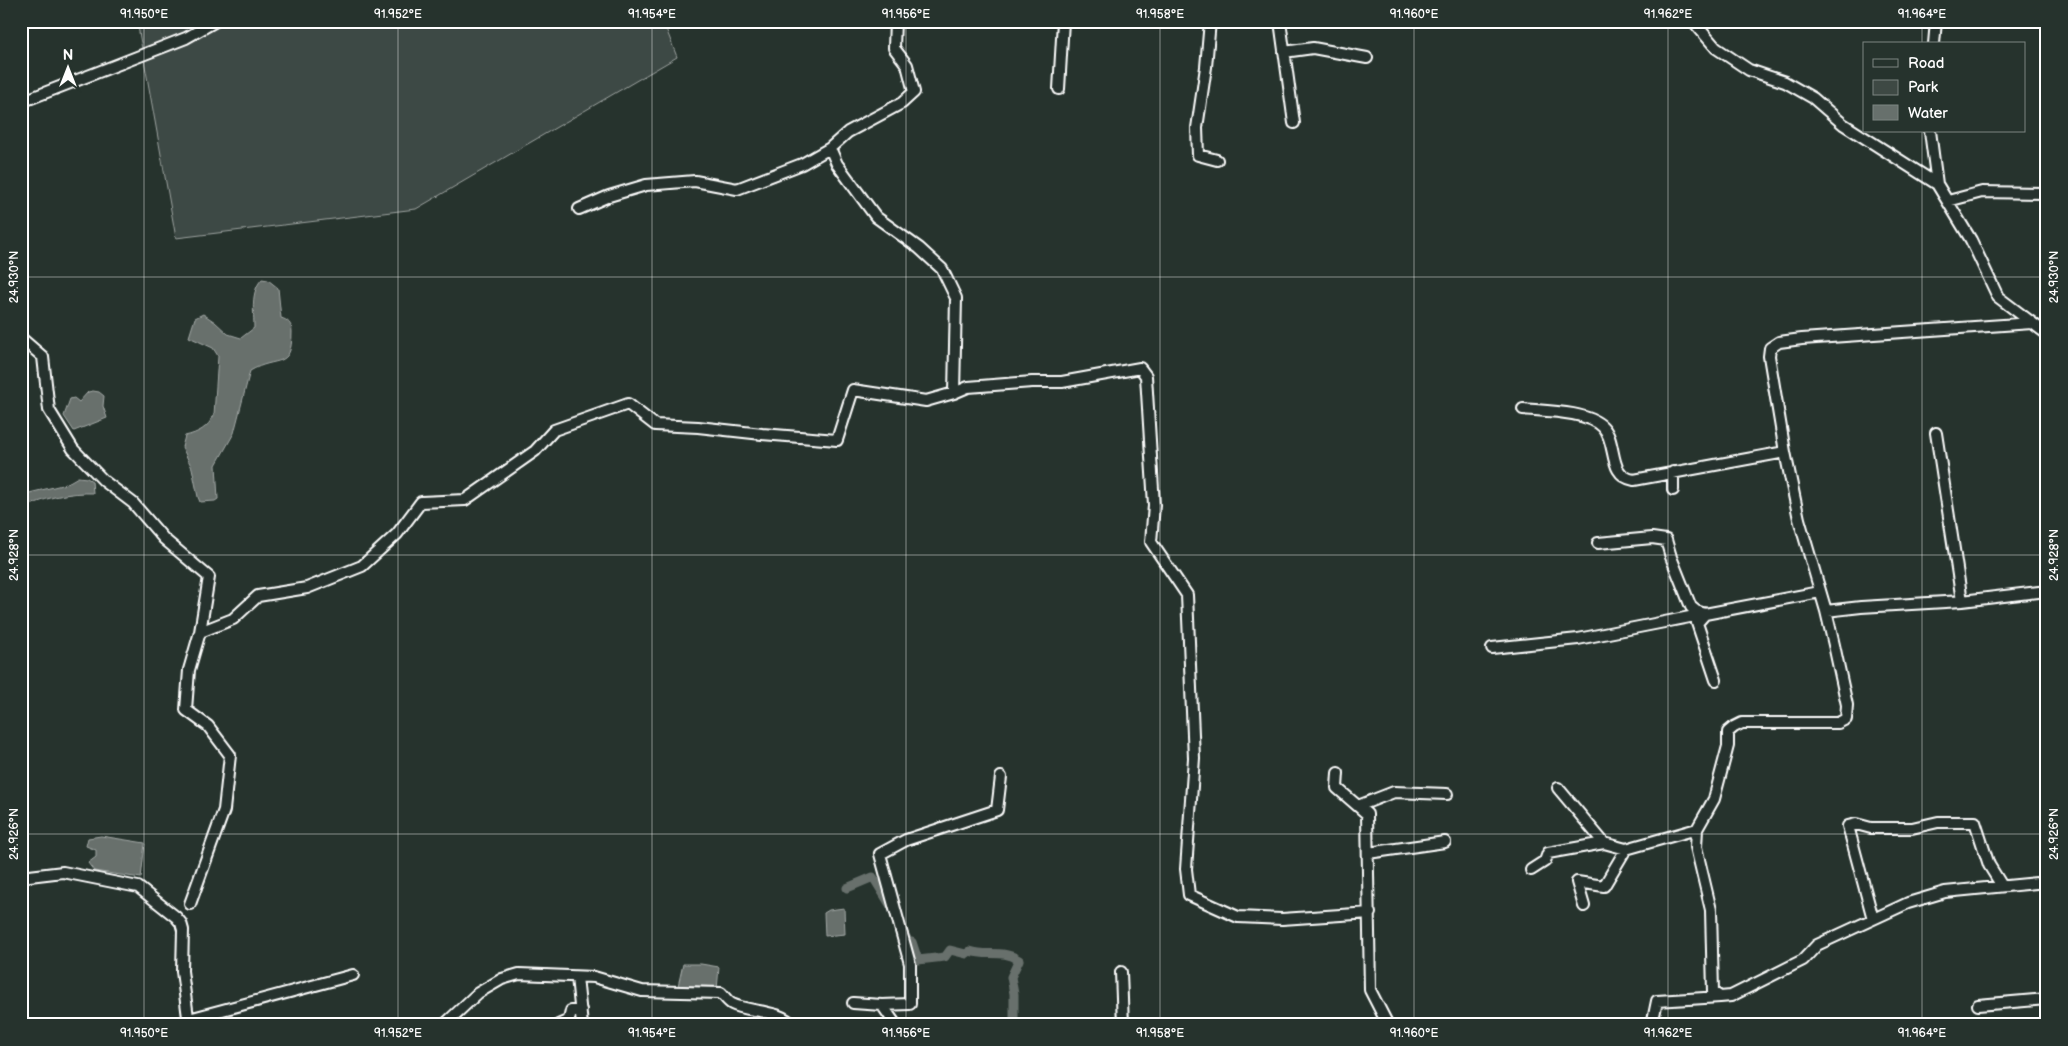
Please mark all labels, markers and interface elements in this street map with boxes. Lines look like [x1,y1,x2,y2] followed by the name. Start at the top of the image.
[120,7,168,22] text: 91.950°E
[374,7,422,22] text: 91.952°E
[628,7,676,22] text: 91.954°E
[882,7,930,22] text: 91.956°E
[1136,7,1184,22] text: 91.958°E
[1390,7,1438,22] text: 91.960°E
[1644,7,1692,22] text: 91.962°E
[1898,7,1946,22] text: 91.964°E
[42,42,92,92] north arrow
[1863,42,2026,132] legend
[63,47,73,64] text: N
[1908,54,1944,73] text: Road
[1908,78,1939,97] text: Park
[1908,104,1948,123] text: Water
[7,251,22,303] text: 24.930°N
[2047,251,2062,303] text: 24.930°N
[7,529,22,581] text: 24.928°N
[2047,529,2062,581] text: 24.928°N
[7,808,22,860] text: 24.926°N
[2047,808,2062,860] text: 24.926°N
[120,1026,168,1041] text: 91.950°E
[374,1026,422,1041] text: 91.952°E
[628,1026,676,1041] text: 91.954°E
[882,1026,930,1041] text: 91.956°E
[1136,1026,1184,1041] text: 91.958°E
[1390,1026,1438,1041] text: 91.960°E
[1644,1026,1692,1041] text: 91.962°E
[1898,1026,1946,1041] text: 91.964°E

